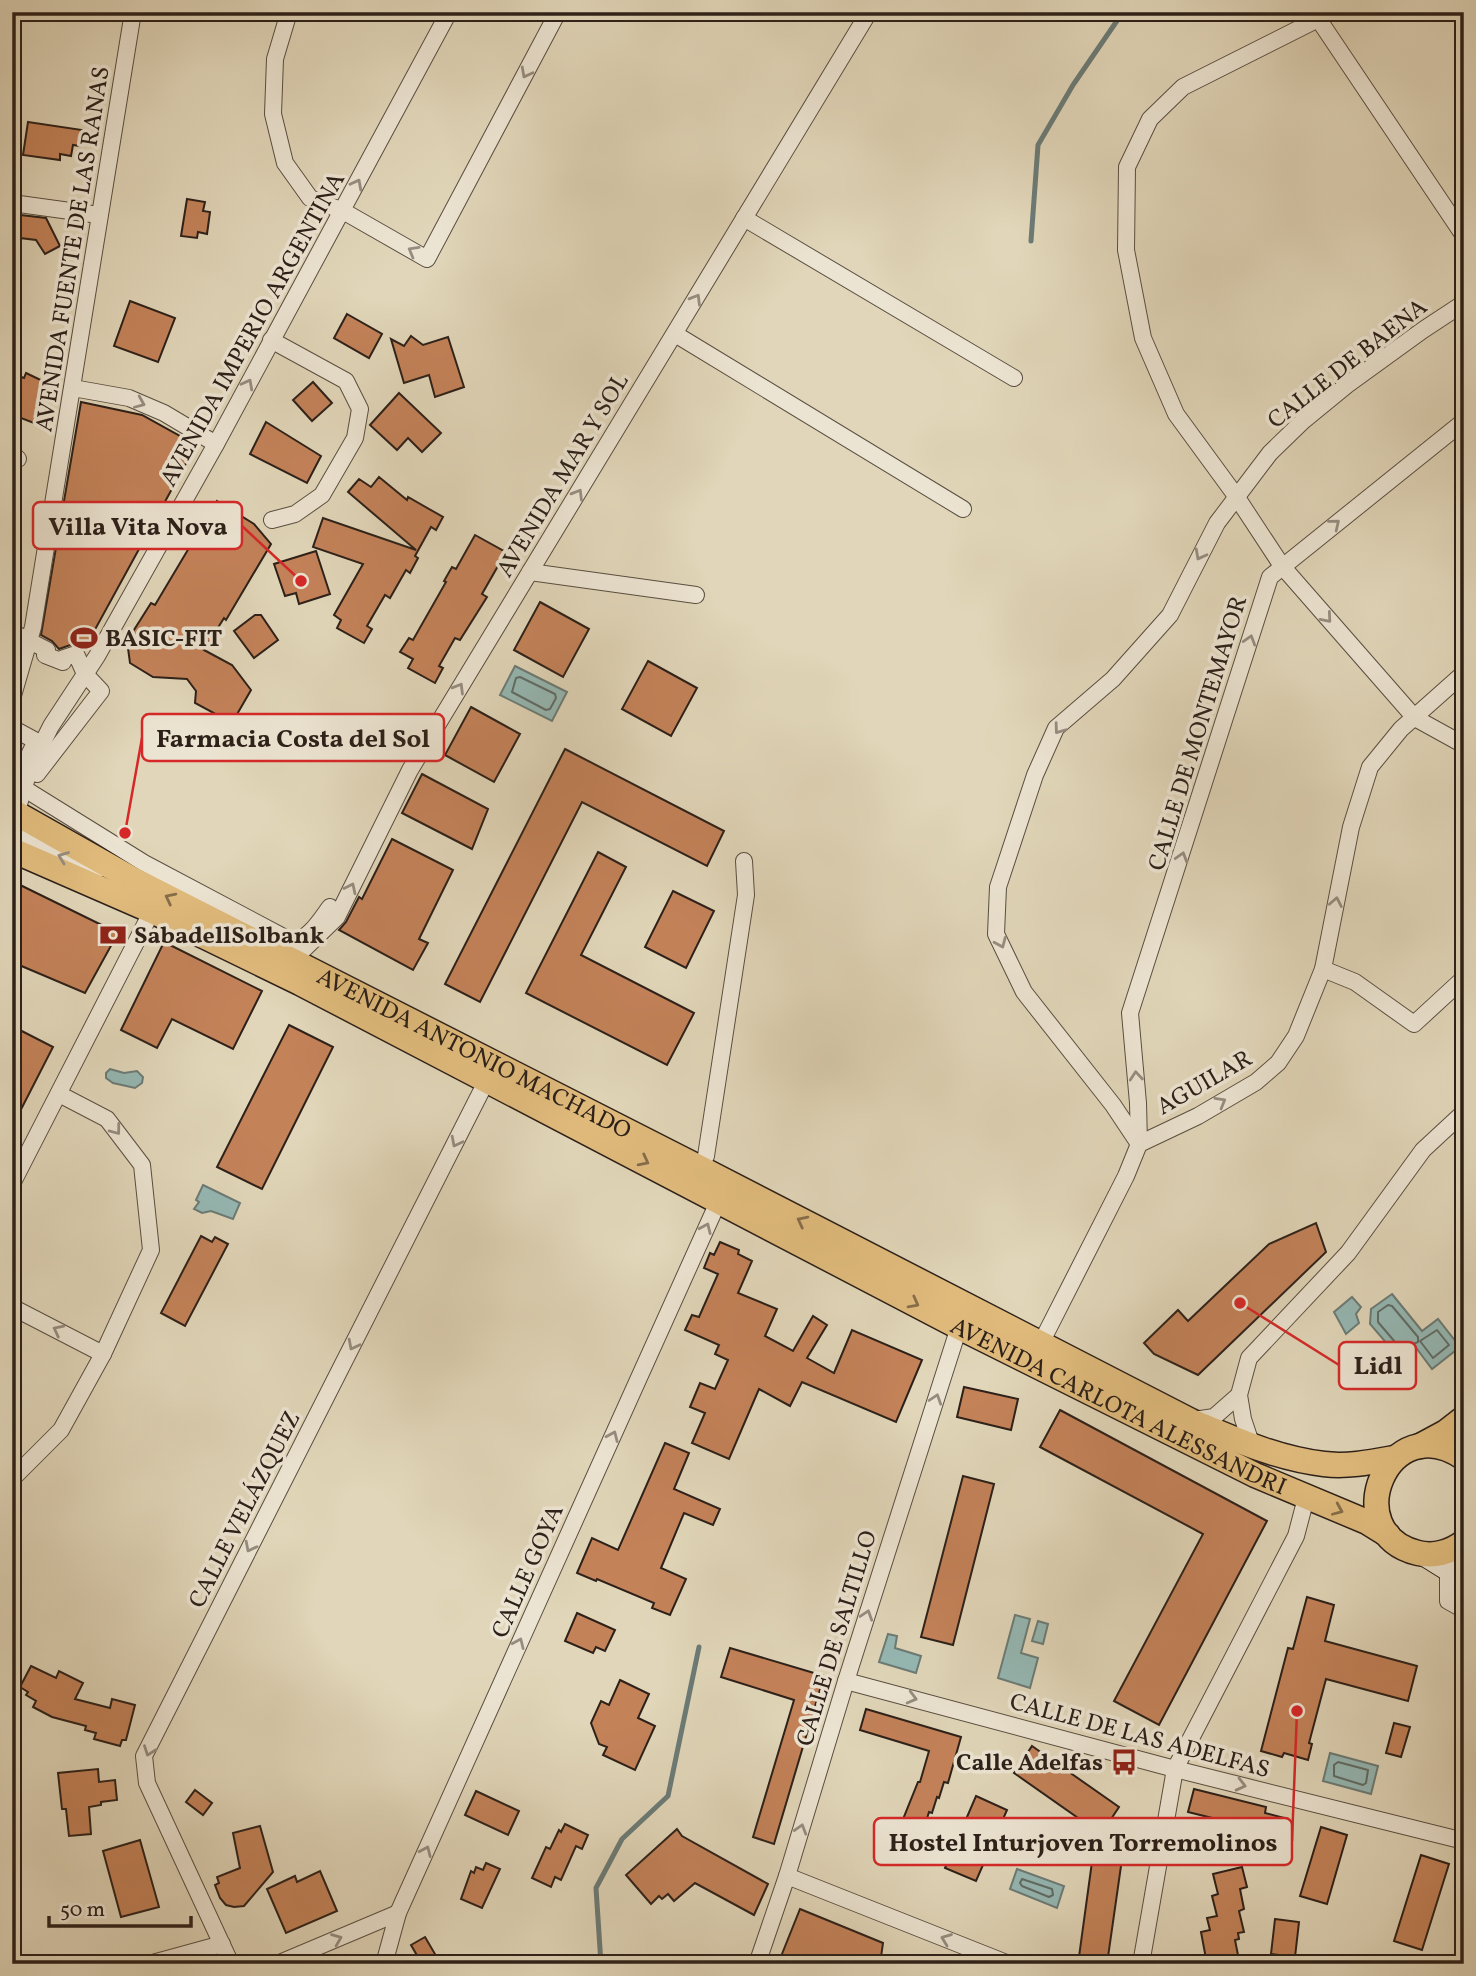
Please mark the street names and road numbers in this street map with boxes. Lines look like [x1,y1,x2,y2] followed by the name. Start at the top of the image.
[28,64,120,435] street label: AVENIDA FUENTE DE LAS RANAS
[153,166,355,493] street label: AVENIDA IMPERIO ARGENTINA
[1261,291,1435,438] street label: CALLE DE BAENA
[489,368,638,584] street label: AVENIDA MAR Y SOL
[1141,592,1257,875] street label: CALLE DE MONTEMAYOR
[310,961,636,1149] street label: AVENIDA ANTONIO MACHADO
[1151,1043,1259,1125] street label: AGUILAR
[944,1310,1291,1505] street label: AVENIDA CARLOTA ALESSANDRI
[181,1405,310,1614] street label: CALLE VELÁZQUEZ
[484,1500,573,1644] street label: CALLE GOYA
[789,1527,887,1751] street label: CALLE DE SALTILLO
[1006,1686,1273,1788] street label: CALLE DE LAS ADELFAS

